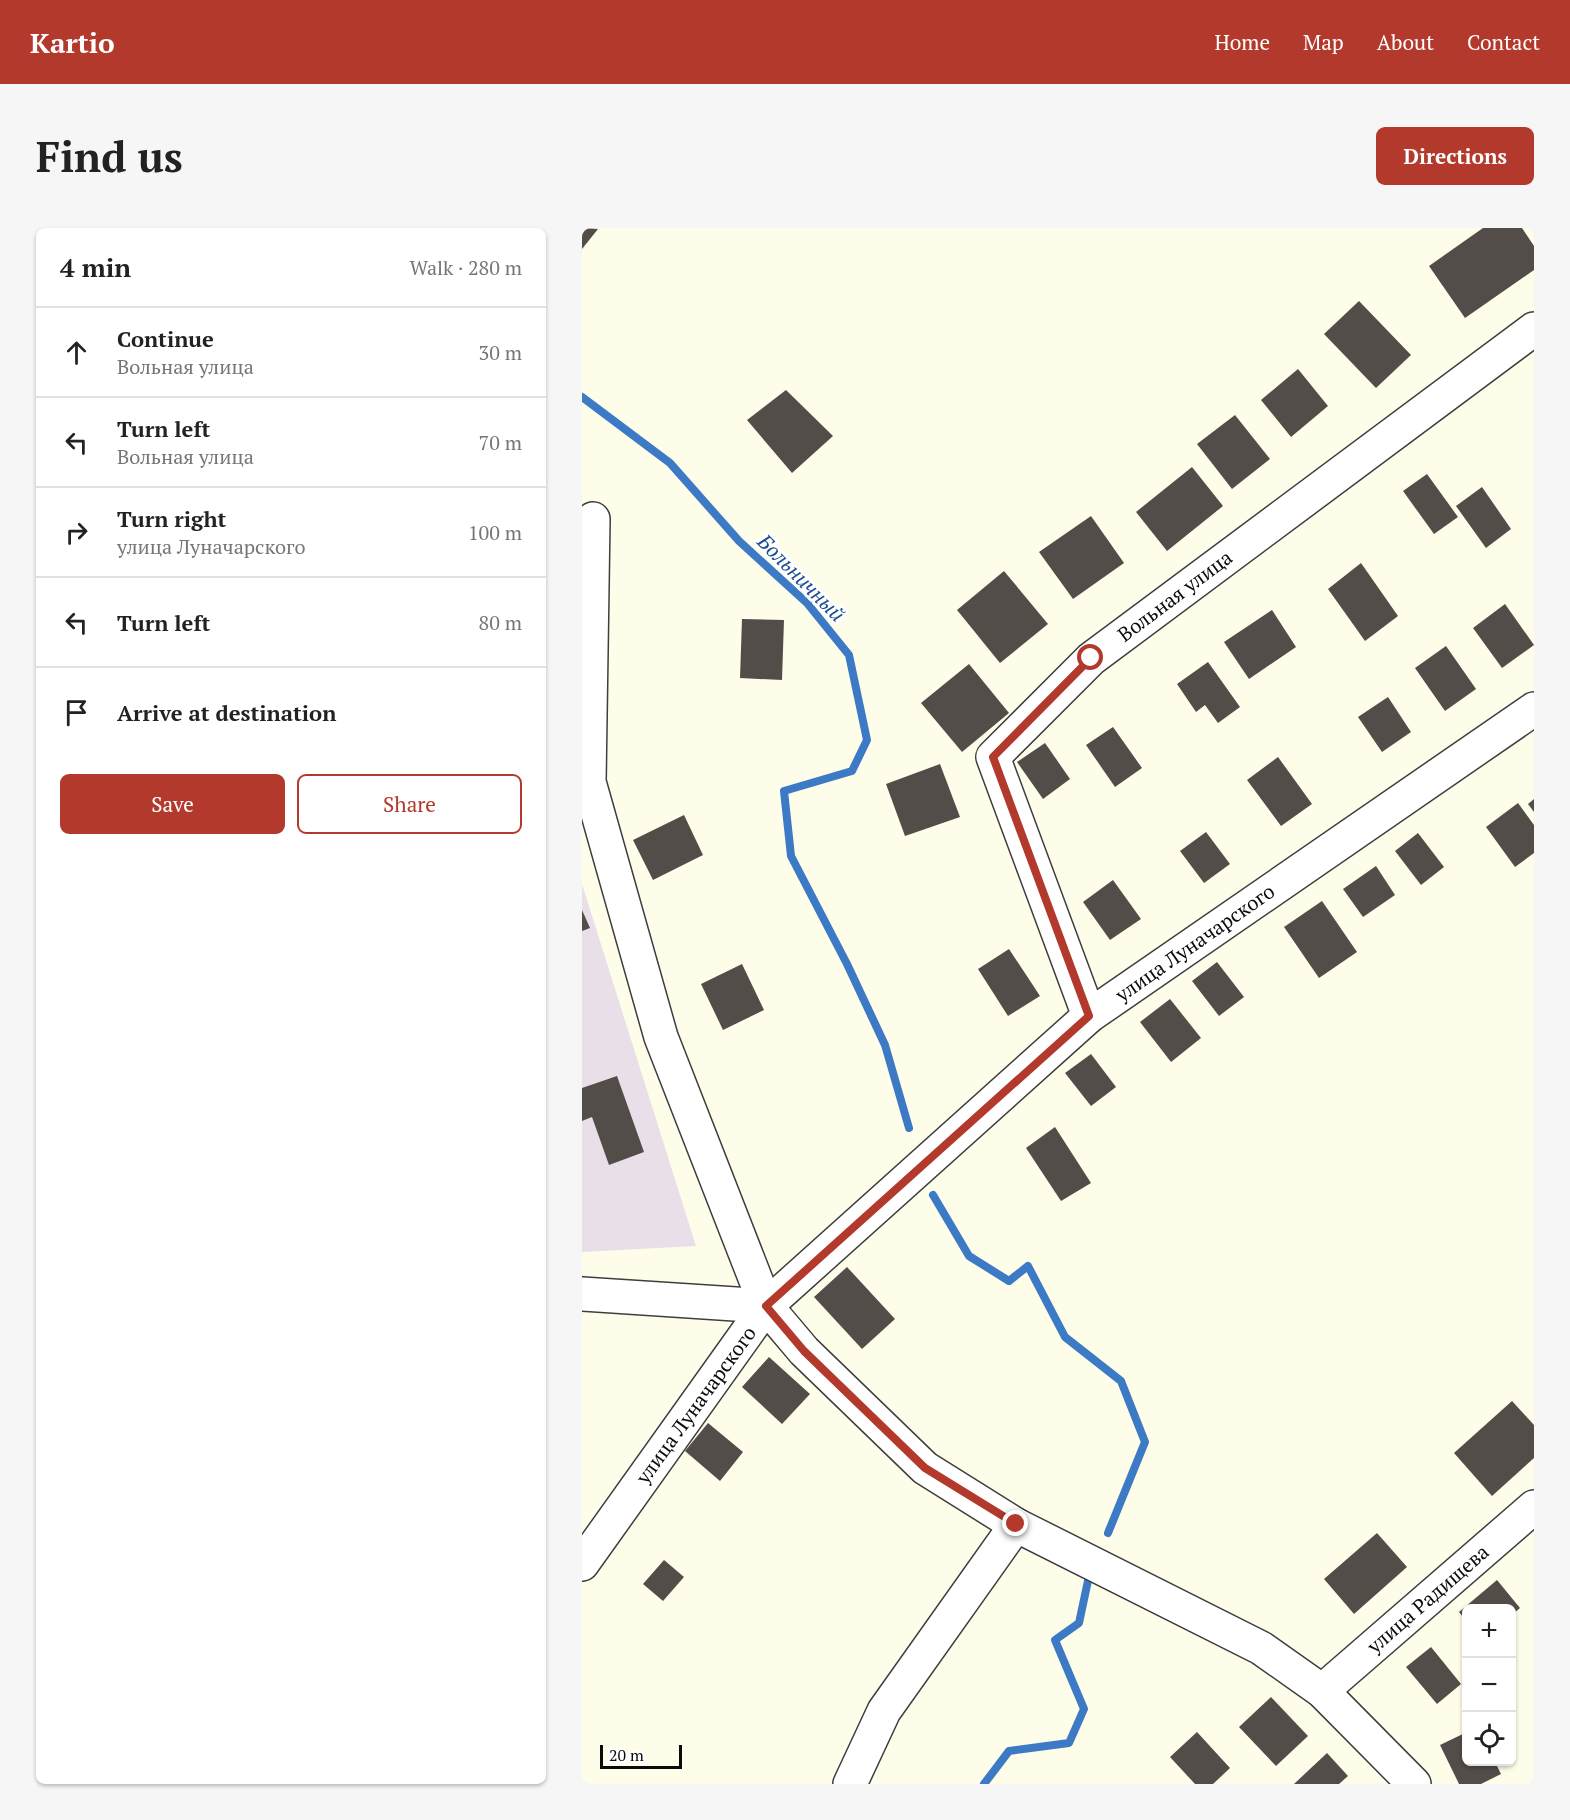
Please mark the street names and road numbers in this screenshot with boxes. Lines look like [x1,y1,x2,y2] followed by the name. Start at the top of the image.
[1112,544,1237,648] street label: Вольная улица
[1109,877,1280,1008] street label: улица Луначарского
[629,1320,762,1490] street label: улица Луначарского
[1360,1538,1494,1660] street label: улица Радищева

